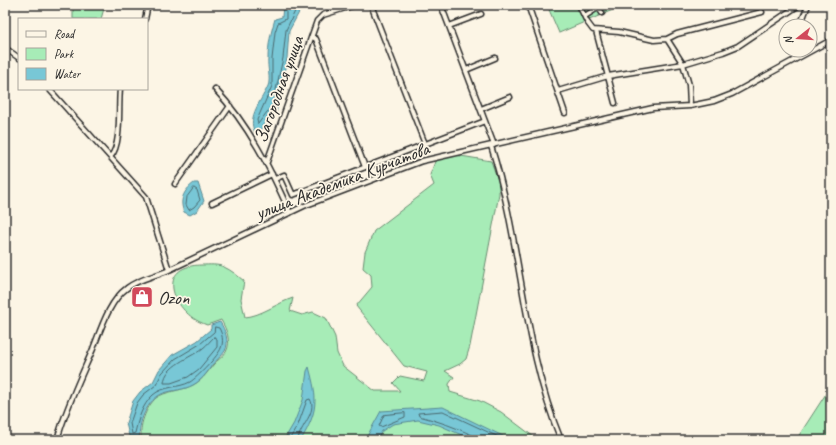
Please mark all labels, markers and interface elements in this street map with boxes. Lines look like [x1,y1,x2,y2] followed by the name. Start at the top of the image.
[18,18,148,90] legend
[778,18,818,58] north arrow
[54,26,76,42] text: Road
[249,31,310,146] street label: Загородная улица
[780,34,796,46] text: N
[54,46,75,62] text: Park
[54,66,82,82] text: Water
[251,136,434,226] street label: улица Академика Курчатова
[129,284,155,310] shop icon: Ozon
[158,286,190,310] place label: Ozon

